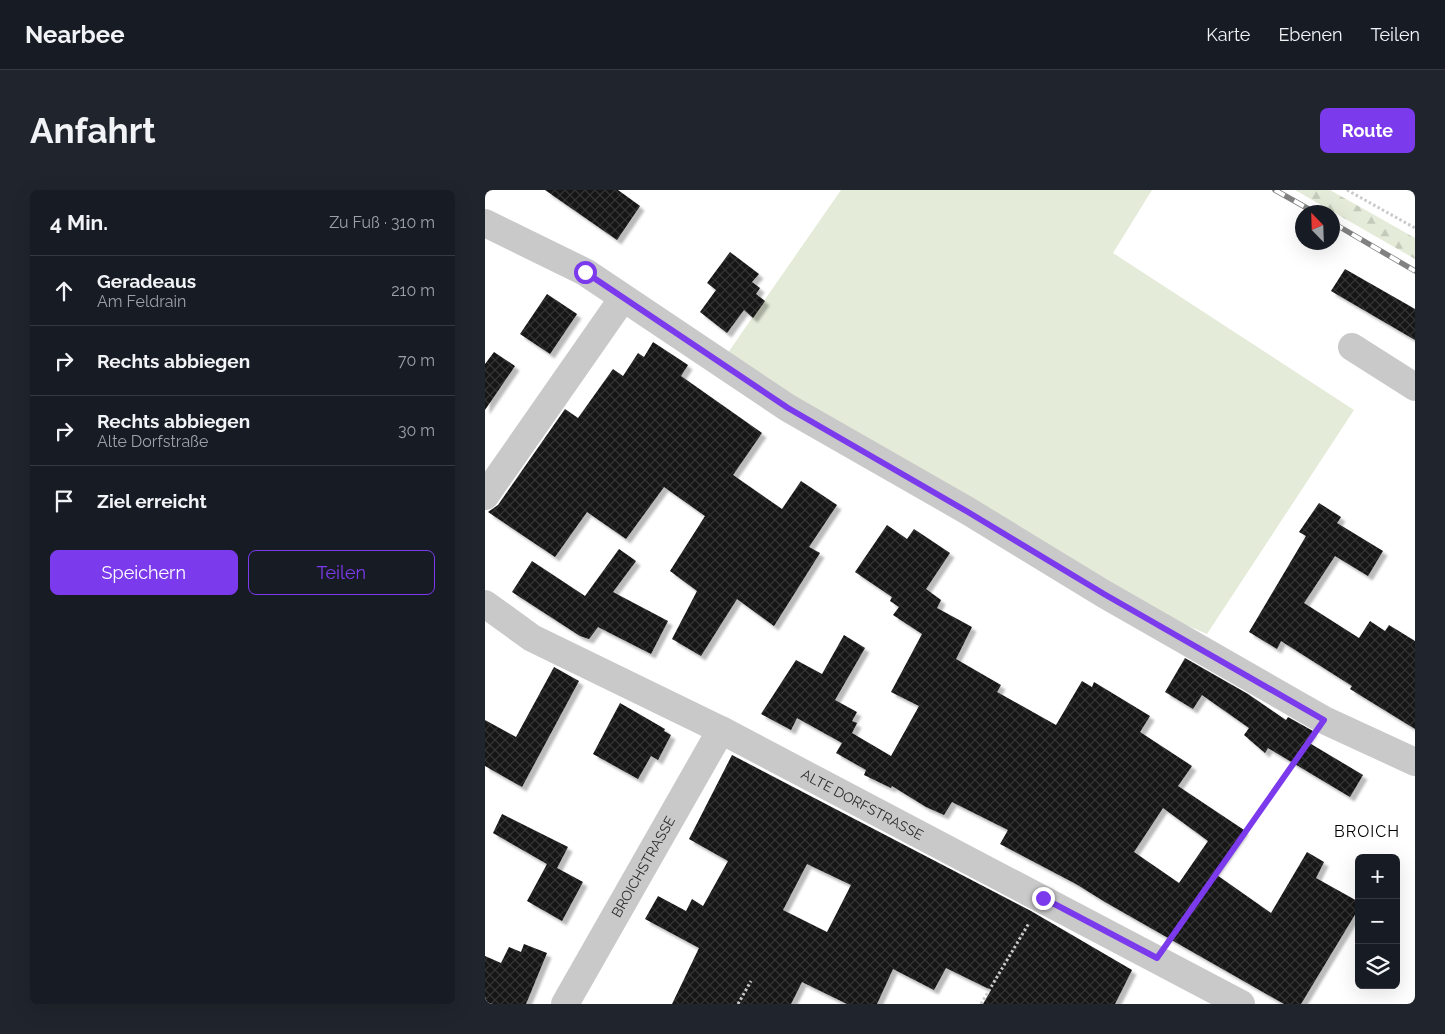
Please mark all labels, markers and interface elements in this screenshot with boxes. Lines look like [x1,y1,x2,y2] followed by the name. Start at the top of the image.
[25,20,125,49] text: Nearbee
[1206,24,1250,45] text: Karte
[1278,24,1343,45] text: Ebenen
[1371,24,1420,45] text: Teilen
[1320,108,1415,153] button: Route
[30,110,156,151] text: Anfahrt
[1295,205,1340,250] north arrow
[50,210,108,235] text: 4 Min.
[329,213,435,232] text: Zu Fuß · 310 m
[574,261,597,284] route start
[97,270,196,292] text: Geradeaus
[50,277,78,305] icon: ahead
[391,281,435,300] text: 210 m
[97,292,186,311] text: Am Feldrain
[50,347,78,375] icon: right
[97,350,250,372] text: Rechts abbiegen
[398,351,435,370] text: 70 m
[97,410,250,432] text: Rechts abbiegen
[50,417,78,445] icon: right
[398,421,435,440] text: 30 m
[97,432,208,451] text: Alte Dorfstraße
[50,487,78,515] icon: arrive
[97,490,207,512] text: Ziel erreicht
[50,550,238,595] button: Speichern
[248,550,435,595] button: Teilen
[799,766,926,843] street label: ALTE DORFSTRASSE
[608,813,678,920] street label: BROICHSTRASSE
[1334,822,1400,841] district label: BROICH
[1355,854,1400,989] map controls
[1355,854,1400,899] button: +
[1032,887,1055,910] route end
[1355,899,1400,944] button: −
[1355,944,1400,989] button: layers

